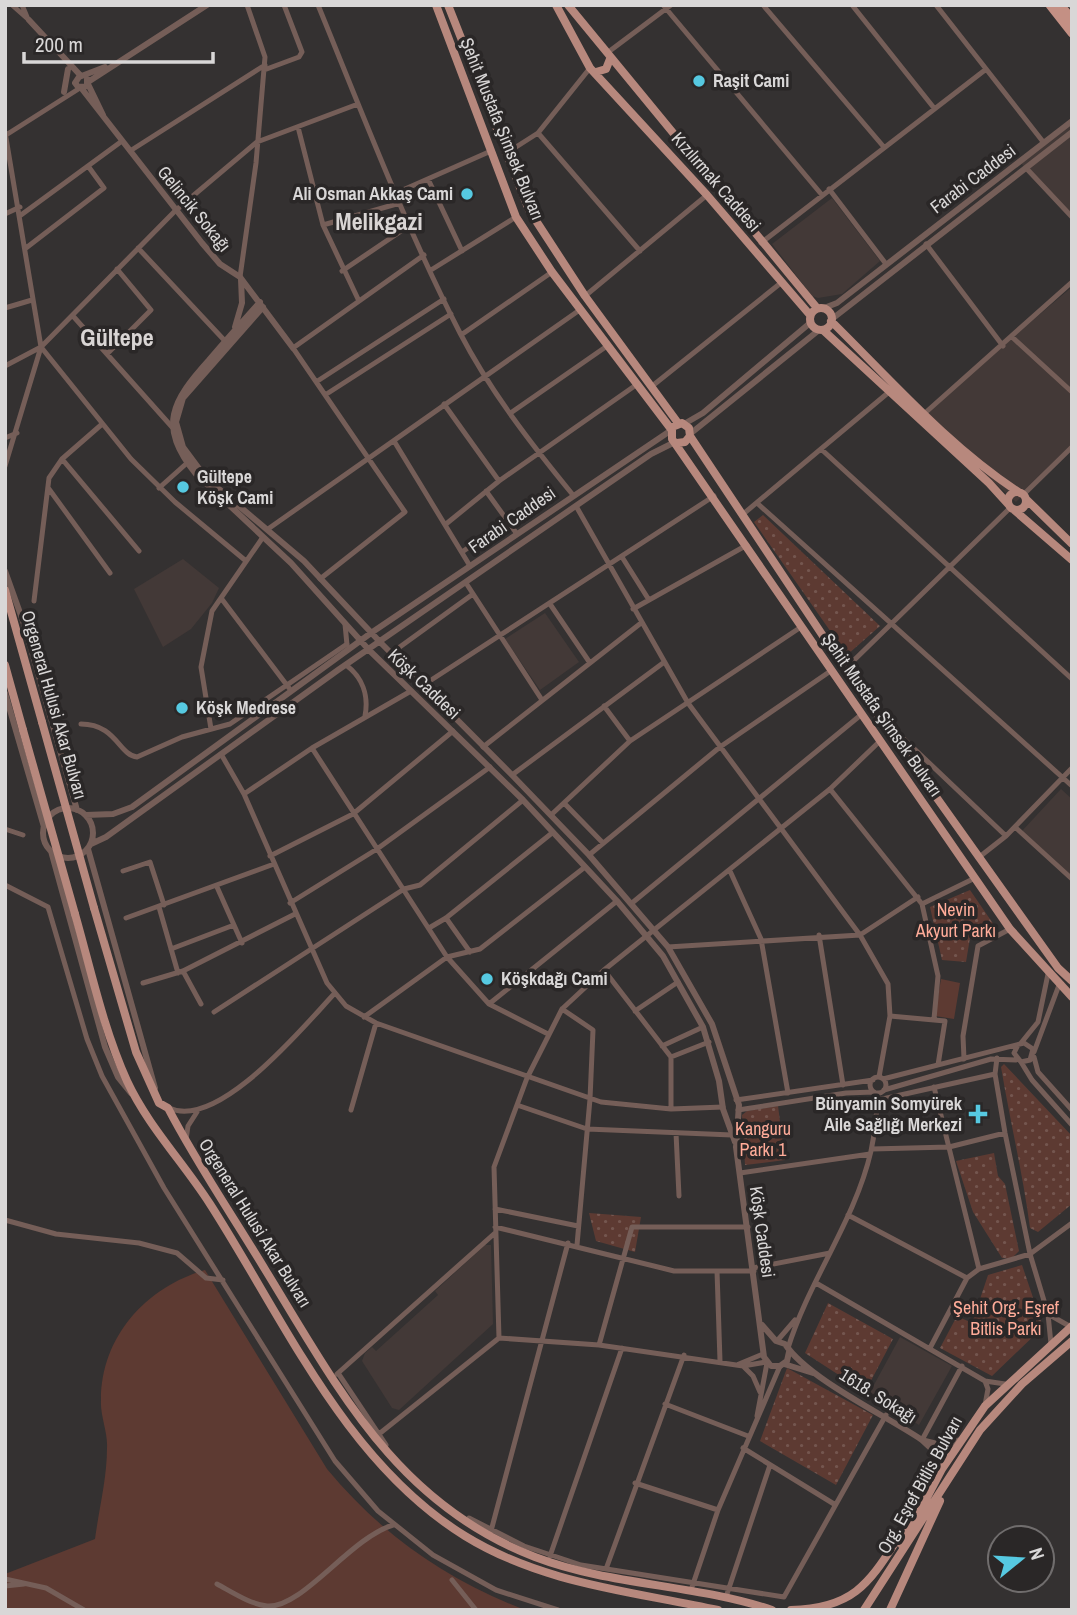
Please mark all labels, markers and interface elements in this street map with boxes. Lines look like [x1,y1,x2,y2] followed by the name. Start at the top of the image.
[24,21,214,65] scale bar
[35,30,83,59] text: 200 m
[454,34,550,224] street label: Şehit Mustafa Şimsek Bulvarı
[713,68,789,93] place label: Raşit Cami
[691,73,707,89] marker: Raşit Cami
[666,126,767,237] street label: Kızılırmak Caddesi
[925,138,1021,219] street label: Farabi Caddesi
[152,160,237,257] street label: Gelincik Sokağı
[293,181,453,206] place label: Ali Osman Akkaş Cami
[459,186,475,202] marker: Ali Osman Akkaş Cami
[335,205,423,237] district label: Melikgazi
[80,321,154,353] district label: Gültepe
[197,464,273,510] place label: Gültepe Köşk Cami
[175,479,191,495] marker: Gültepe Köşk Cami
[463,480,560,559] street label: Farabi Caddesi
[16,608,93,802] street label: Orgeneral Hulusi Akar Bulvarı
[816,628,948,802] street label: Şehit Mustafa Şimsek Bulvarı
[383,643,466,725] street label: Köşk Caddesi
[196,695,296,720] place label: Köşk Medrese
[174,700,190,716] marker: Köşk Medrese
[915,897,996,943] park label: Nevin Akyurt Parkı
[501,966,608,991] place label: Köşkdağı Cami
[479,971,495,987] marker: Köşkdağı Cami
[815,1091,963,1137] place label: Bünyamin Somyürek Aile Sağlığı Merkezi
[968,1104,988,1124] marker: Bünyamin Somyürek Aile Sağlığı Merkezi
[735,1116,791,1162] park label: Kanguru Parkı 1
[193,1133,318,1312] street label: Orgeneral Hulusi Akar Bulvarı
[744,1185,781,1279] street label: Köşk Caddesi
[953,1295,1060,1341] park label: Şehit Org. Eşref Bitlis Parkı
[835,1362,922,1429] street label: 1618. Sokağı
[871,1411,968,1558] street label: Org. Eşref Bitlis Bulvarı
[986,1524,1056,1594] north arrow
[1023,1544,1051,1563] text: N

